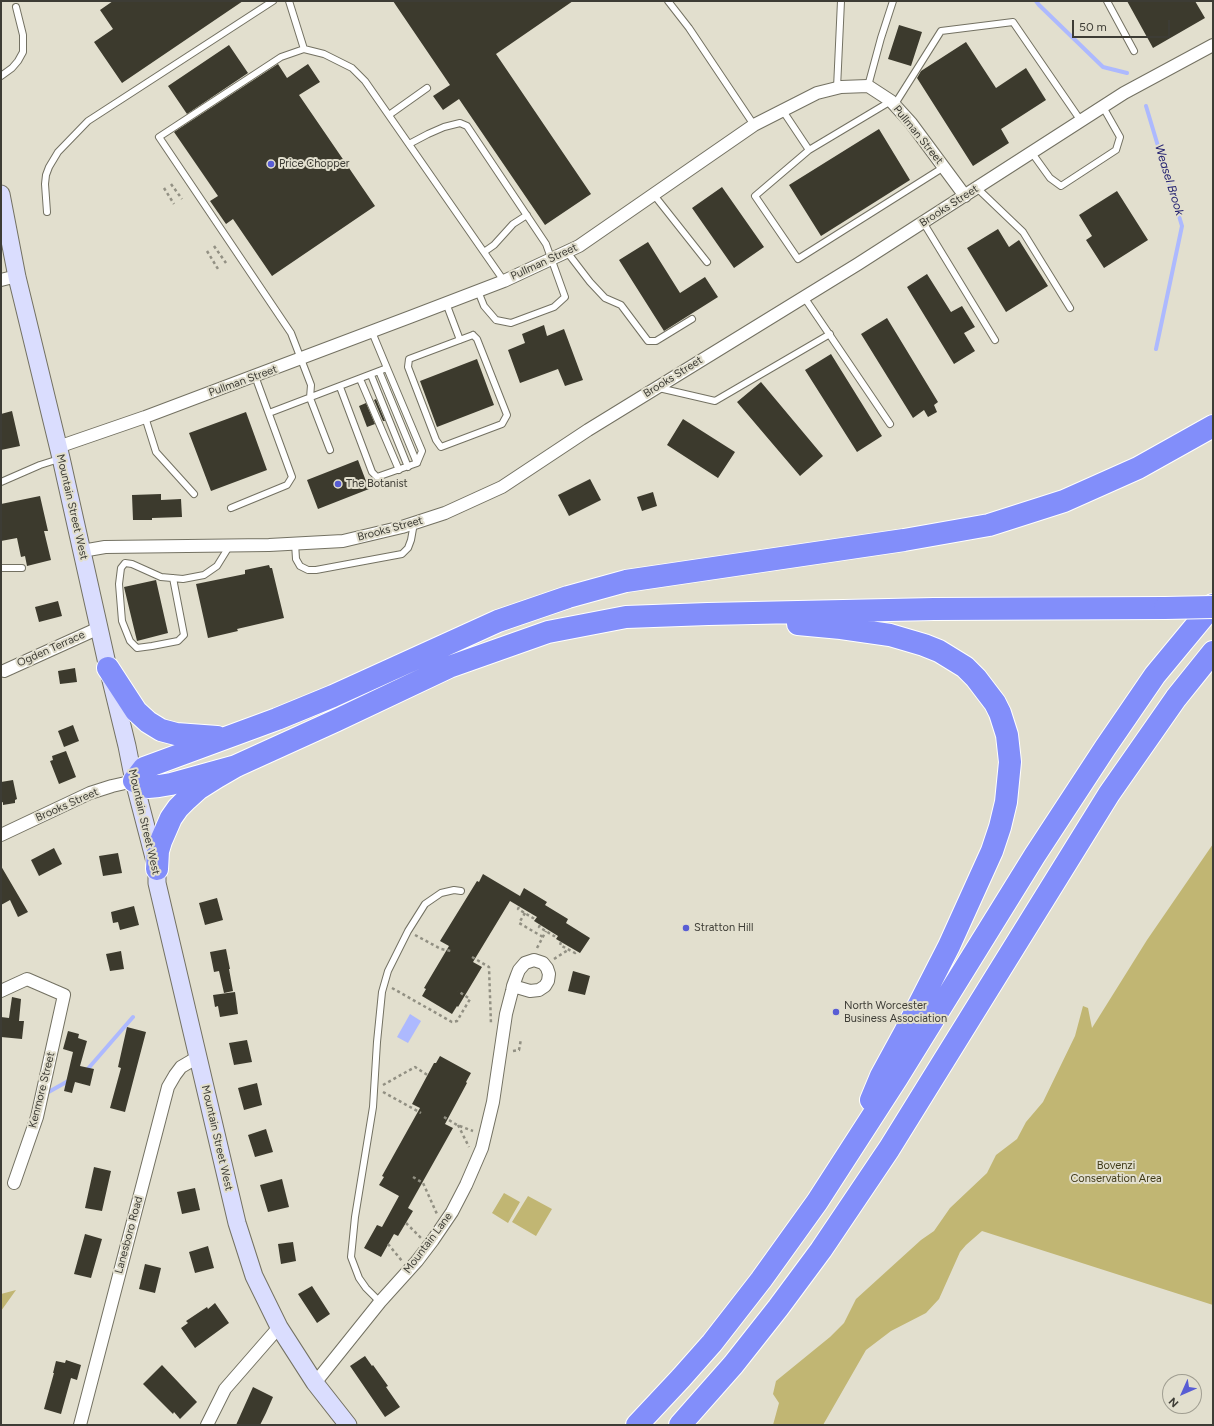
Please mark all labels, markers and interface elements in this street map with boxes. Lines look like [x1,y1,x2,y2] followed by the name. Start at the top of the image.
[1074,12,1172,38] scale bar
[1079,20,1107,34] text: 50 m
[890,103,946,167] street label: Pullman Street
[1151,143,1187,217] water label: Weasel Brook
[279,157,349,171] place label: Price Chopper
[266,159,276,169] marker: Price Chopper
[917,182,981,230] street label: Brooks Street
[509,241,579,283] street label: Pullman Street
[641,354,705,400] street label: Brooks Street
[207,362,279,400] street label: Pullman Street
[53,453,91,561] street label: Mountain Street West
[346,477,408,491] place label: The Botanist
[333,479,343,489] marker: The Botanist
[356,514,424,544] street label: Brooks Street
[15,628,87,670] street label: Ogden Terrace
[125,768,163,876] street label: Mountain Street West
[34,785,100,825] street label: Brooks Street
[694,921,753,935] place label: Stratton Hill
[681,923,691,933] marker: Stratton Hill
[844,999,947,1025] place label: North Worcester Business Association
[831,1007,841,1017] marker: North Worcester Business Association
[26,1051,58,1129] street label: Kenmore Street
[198,1084,236,1192] street label: Mountain Street West
[1070,1159,1162,1185] park label: Bovenzi Conservation Area
[112,1195,146,1275] street label: Lanesboro Road
[401,1210,455,1276] street label: Mountain Lane
[1162,1374,1202,1414] north arrow
[1166,1395,1181,1410] text: N

